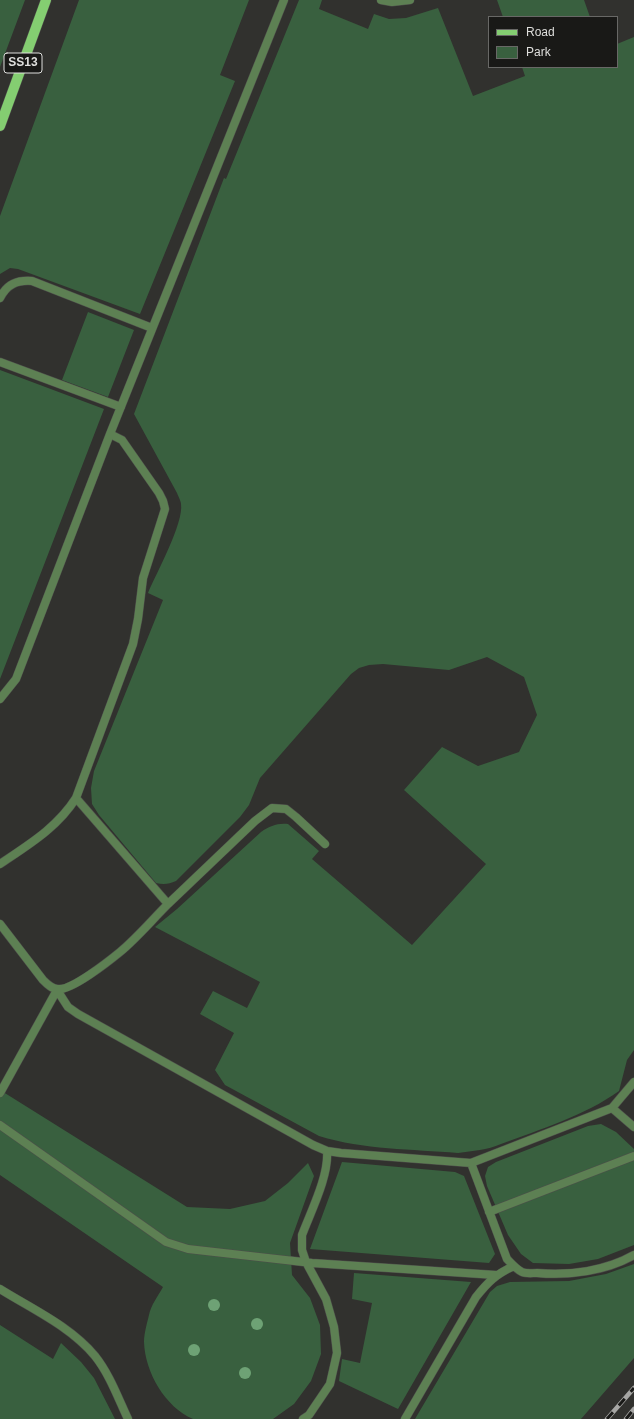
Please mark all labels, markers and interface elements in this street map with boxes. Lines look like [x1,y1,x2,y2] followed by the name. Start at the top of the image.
[488,16,618,68] legend
[526,25,555,39] text: Road
[526,45,551,59] text: Park
[4,53,42,73] road number: SS13

